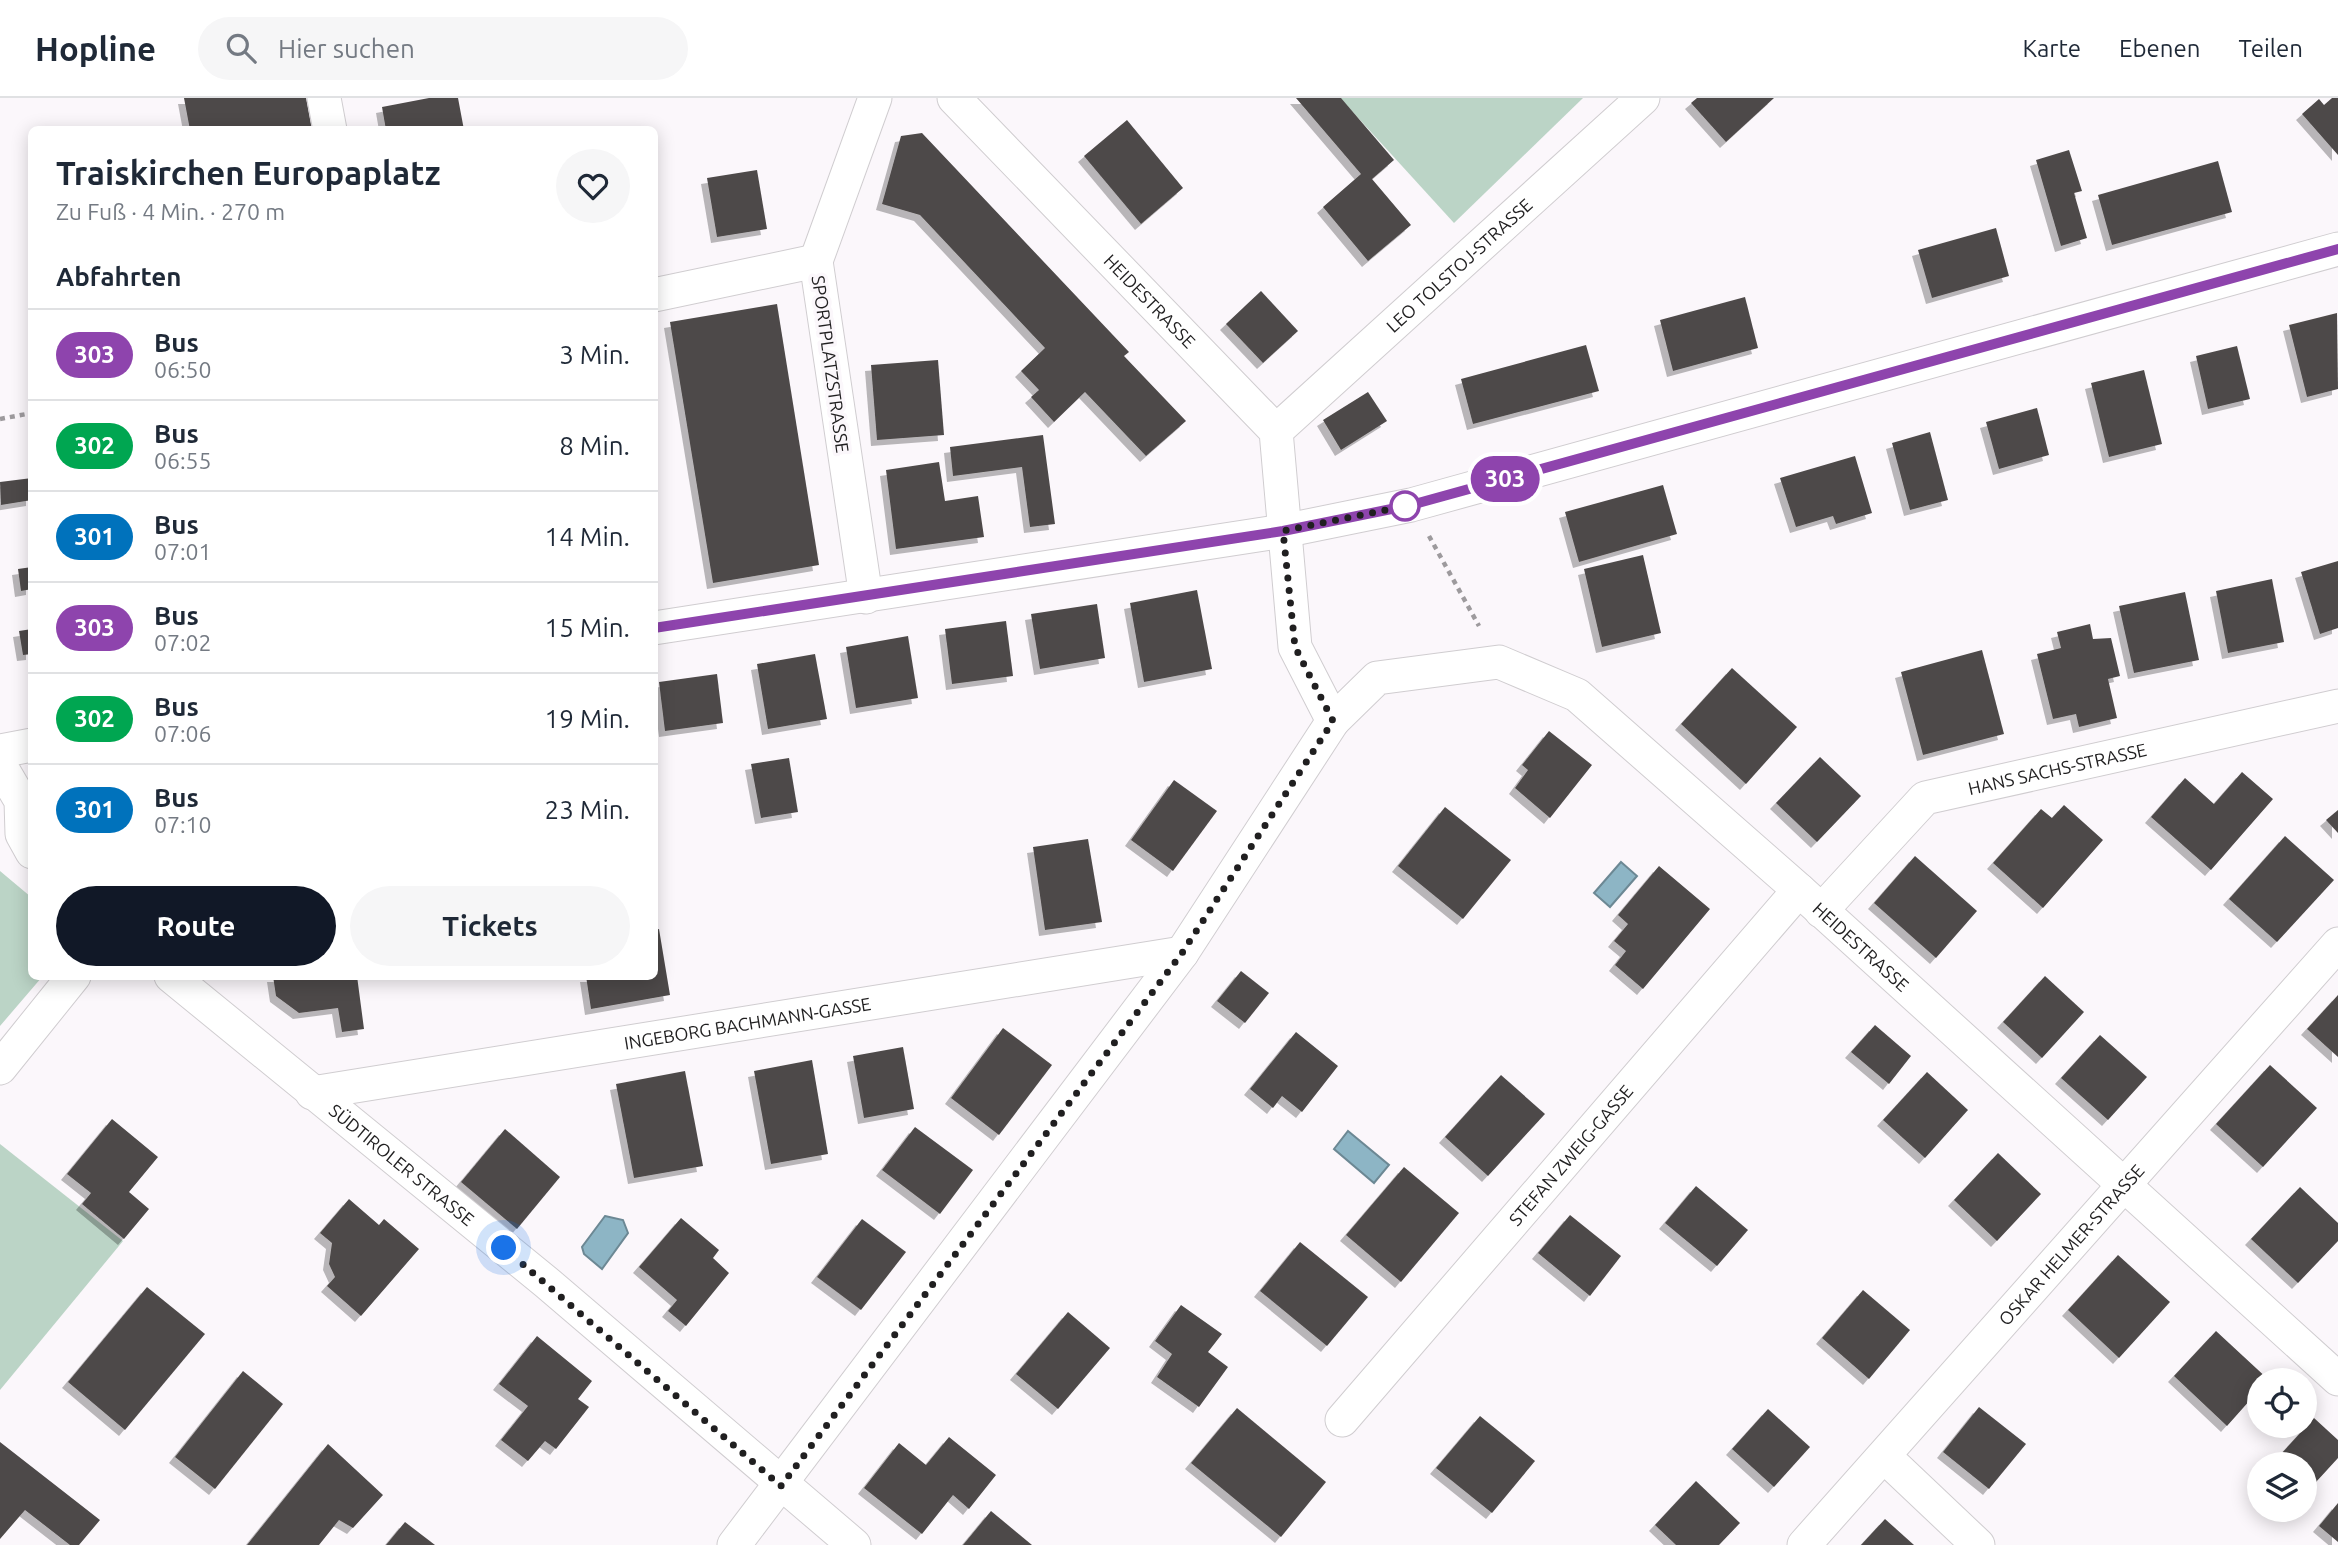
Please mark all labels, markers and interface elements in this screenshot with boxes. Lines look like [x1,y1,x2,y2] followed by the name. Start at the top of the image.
[198,17,688,80] search box
[222,29,260,67] icon: search
[35,30,156,67] text: Hopline
[278,34,415,63] text: Hier suchen
[2022,35,2081,62] text: Karte
[2119,35,2200,62] text: Ebenen
[2238,35,2303,62] text: Teilen
[556,149,630,223] button: heart
[56,154,441,191] text: Traiskirchen Europaplatz
[1382,194,1536,336] street label: LEO TOLSTOJ-STRASSE
[56,199,285,224] text: Zu Fuß · 4 Min. · 270 m
[1100,250,1200,352] street label: HEIDESTRASSE
[56,262,181,291] text: Abfahrten
[809,274,853,454] street label: SPORTPLATZSTRASSE
[154,328,199,357] text: Bus
[559,340,630,369] text: 3 Min.
[74,341,115,368] text: 303
[154,357,212,382] text: 06:50
[154,419,199,448] text: Bus
[559,431,630,460] text: 8 Min.
[74,432,115,459] text: 302
[154,448,212,473] text: 06:55
[1465,456,1545,502] line badge: 303
[1485,465,1525,492] text: 303
[1390,491,1420,521] unlabelled marker
[154,510,199,539] text: Bus
[545,522,630,551] text: 14 Min.
[74,523,115,550] text: 301
[154,539,212,564] text: 07:01
[154,601,199,630] text: Bus
[545,613,630,642] text: 15 Min.
[74,614,115,641] text: 303
[154,630,212,655] text: 07:02
[154,692,199,721] text: Bus
[545,704,630,733] text: 19 Min.
[74,705,115,732] text: 302
[154,721,212,746] text: 07:06
[1966,739,2148,798] street label: HANS SACHS-STRASSE
[154,783,199,812] text: Bus
[545,795,630,824] text: 23 Min.
[74,796,115,823] text: 301
[154,812,212,837] text: 07:10
[56,886,336,966] button: Route
[350,886,630,966] button: Tickets
[1809,898,1913,995] street label: HEIDESTRASSE
[622,993,872,1053] street label: INGEBORG BACHMANN-GASSE
[1505,1081,1637,1229] street label: STEFAN ZWEIG-GASSE
[326,1100,478,1229] street label: SÜDTIROLER STRASSE
[1994,1160,2148,1329] street label: OSKAR HELMER-STRASSE
[486,1230,521,1265] your location
[2247,1368,2317,1522] map controls
[2247,1368,2317,1438] button: locate
[2247,1452,2317,1522] button: layers

